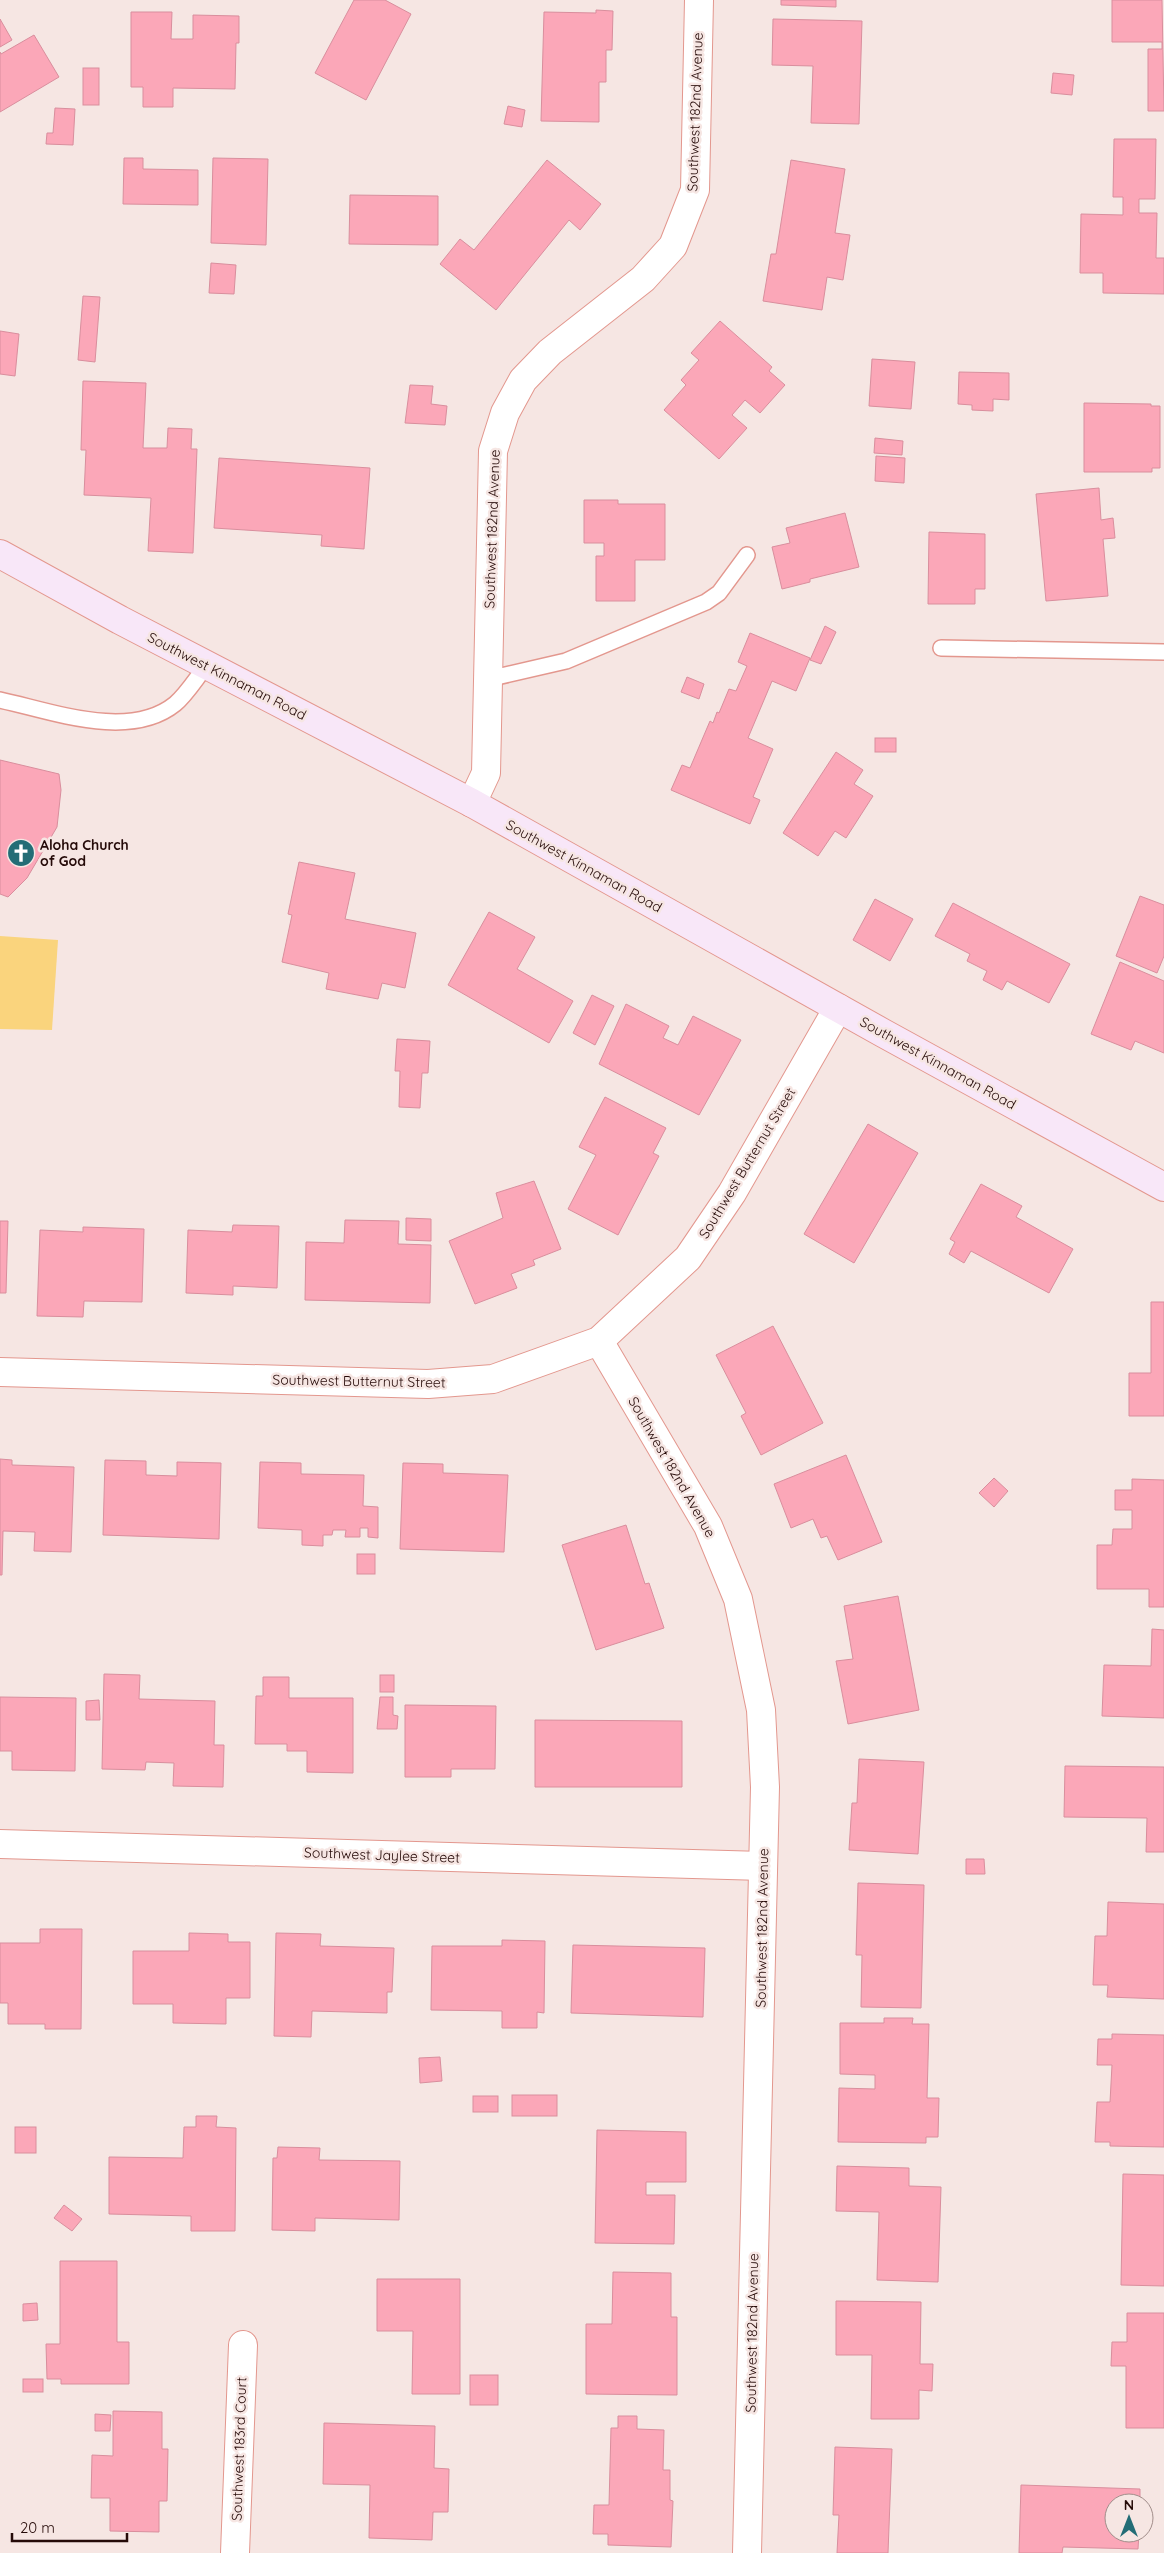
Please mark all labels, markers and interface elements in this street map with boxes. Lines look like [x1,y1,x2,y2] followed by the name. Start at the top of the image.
[683,32,707,192] street label: Southwest 182nd Avenue
[480,449,504,609] street label: Southwest 182nd Avenue
[145,628,309,724] street label: Southwest Kinnaman Road
[503,816,665,916] street label: Southwest Kinnaman Road
[40,836,129,870] place label: Aloha Church of God
[6,838,36,868] church icon: Aloha Church of God
[857,1013,1019,1113] street label: Southwest Kinnaman Road
[695,1084,799,1242] street label: Southwest Butternut Street
[272,1370,446,1392] street label: Southwest Butternut Street
[624,1394,720,1541] street label: Southwest 182nd Avenue
[304,1843,461,1867] street label: Southwest Jaylee Street
[752,1848,772,2008] street label: Southwest 182nd Avenue
[742,2253,762,2413] street label: Southwest 182nd Avenue
[227,2377,251,2521] street label: Southwest 183rd Court
[1104,2493,1154,2543] north arrow
[1124,2496,1134,2514] text: N
[12,2510,128,2542] scale bar
[20,2518,55,2537] text: 20 m

